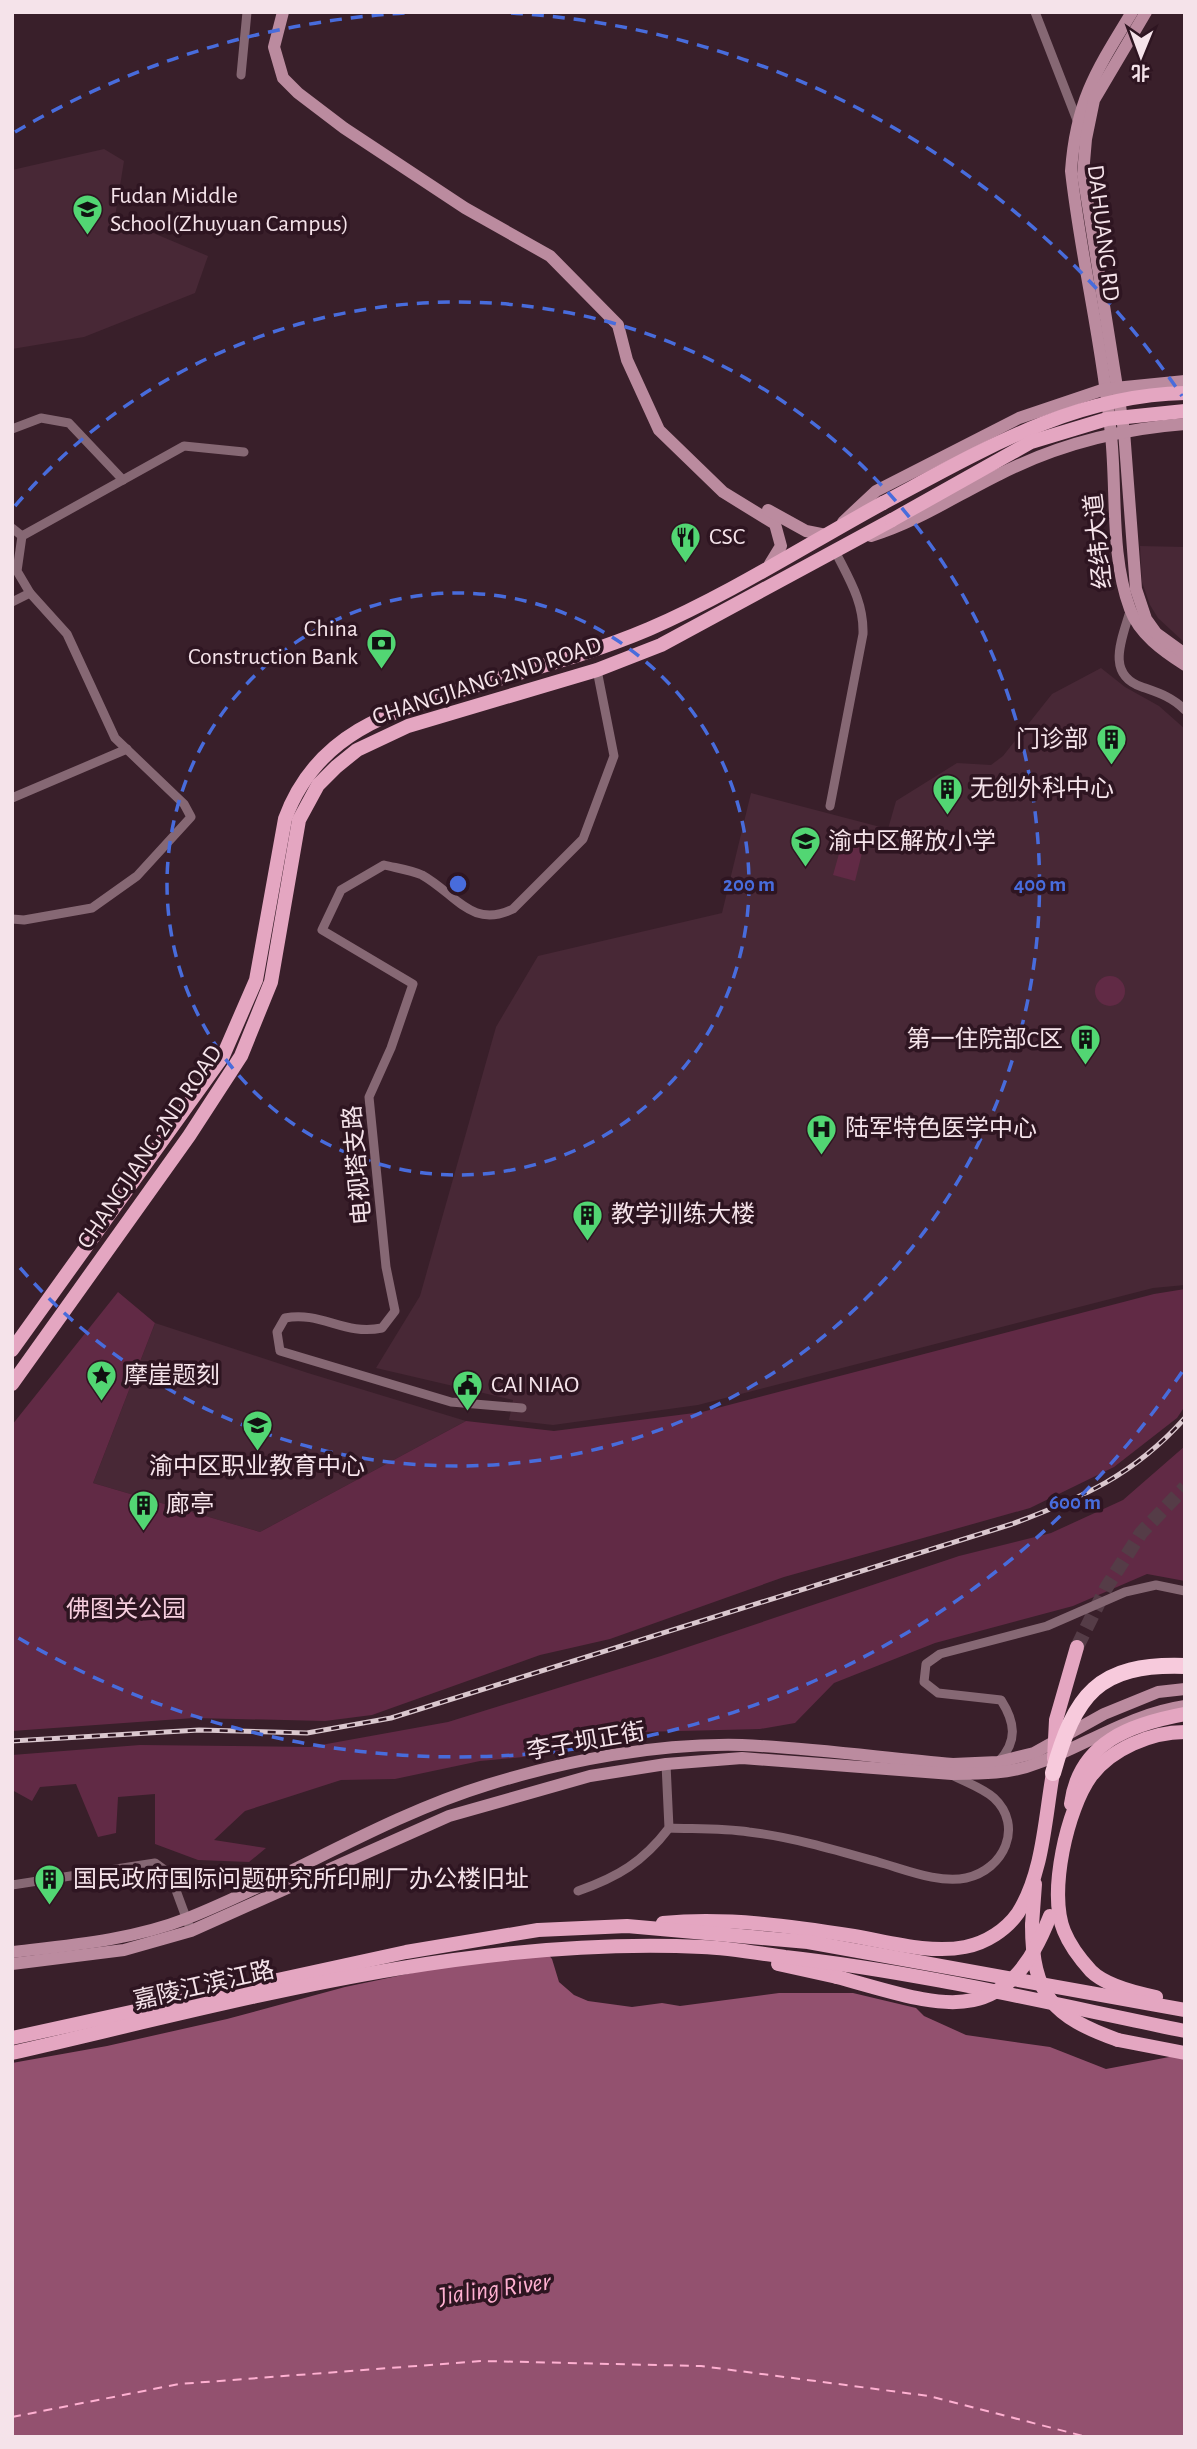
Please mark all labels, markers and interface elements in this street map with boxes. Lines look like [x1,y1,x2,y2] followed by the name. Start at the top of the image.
[1106,21,1176,91] north arrow
[1131,62,1150,82] text: 北
[1083,163,1123,303] street label: DAHUANG RD
[110,184,349,236] place label: Fudan Middle School(Zhuyuan Campus)
[70,193,104,237] school or university icon: Fudan Middle School(Zhuyuan Campus)
[1080,492,1116,590] street label: 经纬大道
[669,520,703,564] restaurant icon: CSC
[709,525,745,549] place label: CSC
[188,617,358,669] place label: China Construction Bank
[364,626,398,670] bank icon: China Construction Bank
[369,633,605,729] street label: CHANGJIANG 2ND ROAD
[1094,723,1128,767] building icon: 门诊部
[1016,726,1088,752] place label: 门诊部
[930,772,964,816] building icon: 无创外科中心
[970,775,1114,801] place label: 无创外科中心
[788,825,822,869] school or university icon: 渝中区解放小学
[828,828,996,854] place label: 渝中区解放小学
[446,872,470,896] centre of rings
[723,874,775,895] text: 200 m
[1014,874,1066,895] text: 400 m
[1069,1023,1103,1067] building icon: 第一住院部C区
[907,1026,1063,1052] place label: 第一住院部C区
[73,1041,227,1253] street label: CHANGJIANG 2ND ROAD
[339,1104,375,1226] street label: 电视塔支路
[805,1112,839,1156] hospital icon: 陆军特色医学中心
[845,1115,1037,1141] place label: 陆军特色医学中心
[571,1198,605,1242] building icon: 教学训练大楼
[611,1201,755,1227] place label: 教学训练大楼
[84,1359,118,1403] place icon: 摩崖题刻
[124,1362,220,1388] place label: 摩崖题刻
[451,1368,485,1412] public building icon: CAI NIAO
[491,1373,579,1397] place label: CAI NIAO
[240,1408,274,1452] school or university icon: 渝中区职业教育中心
[149,1453,365,1479] place label: 渝中区职业教育中心
[126,1488,160,1532] building icon: 廊亭
[166,1491,214,1517] place label: 廊亭
[1049,1492,1101,1513] text: 600 m
[66,1596,186,1622] park label: 佛图关公园
[524,1718,647,1764] street label: 李子坝正街
[33,1863,67,1907] building icon: 国民政府国际问题研究所印刷厂办公楼旧址
[73,1866,529,1892] place label: 国民政府国际问题研究所印刷厂办公楼旧址
[131,1956,277,2014] street label: 嘉陵江滨江路
[437,2268,554,2310] water label: Jialing River

